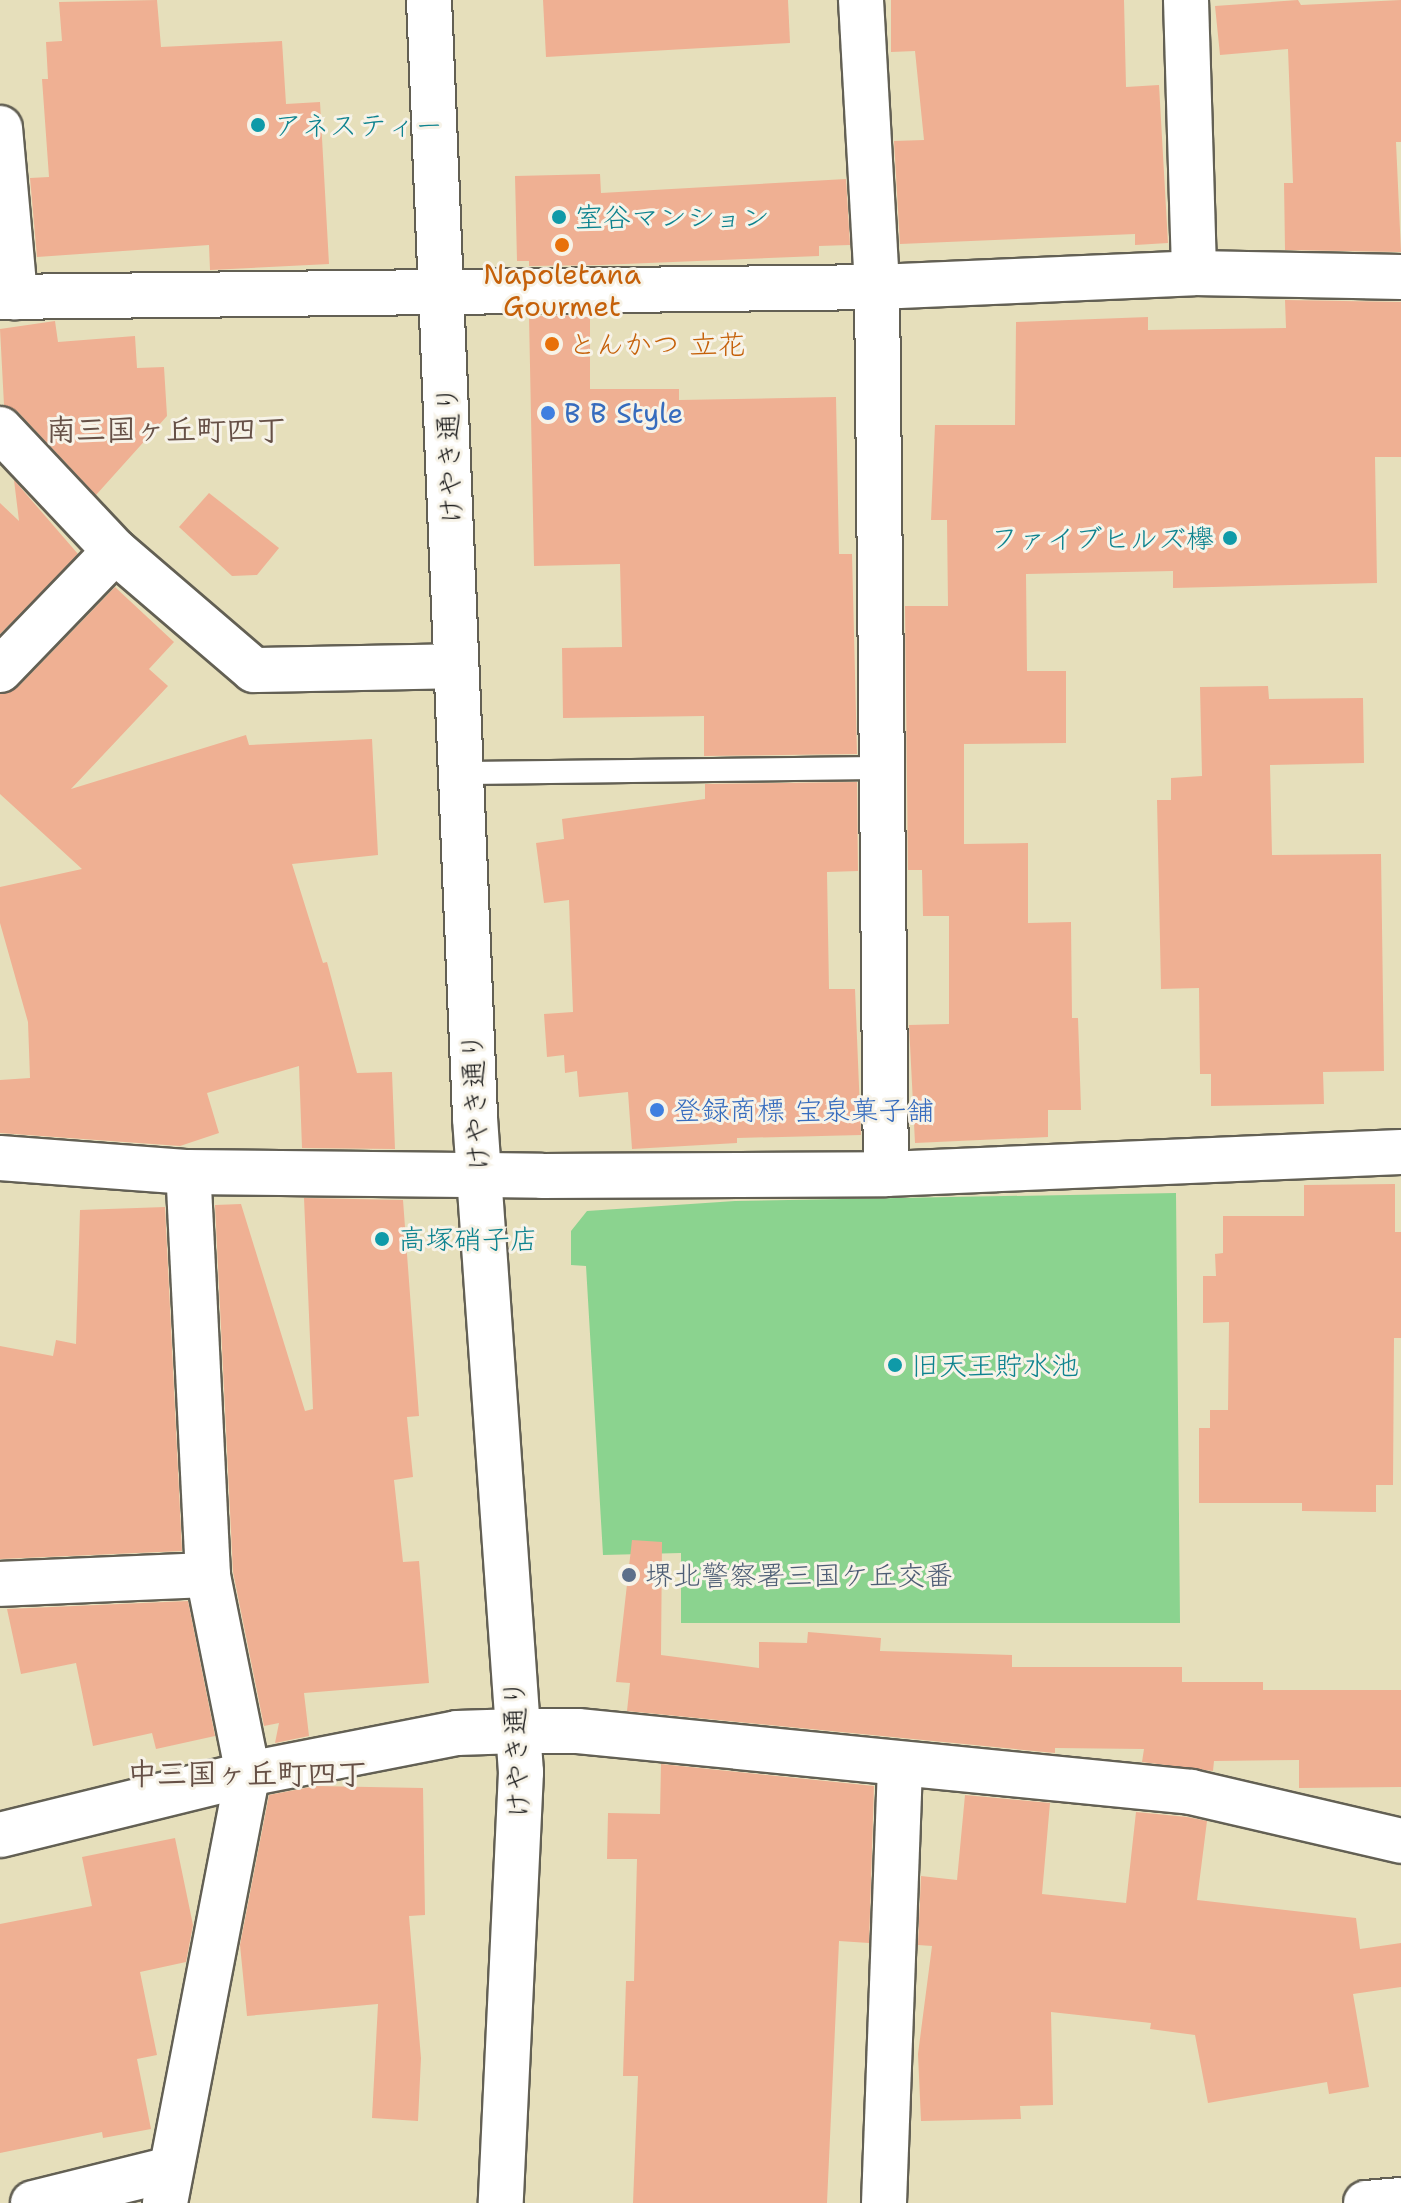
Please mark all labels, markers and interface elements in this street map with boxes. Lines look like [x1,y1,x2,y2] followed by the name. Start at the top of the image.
[274,108,442,142] place label: アネスティー
[249,116,267,134] marker: アネスティー
[575,200,771,234] place label: 室谷マンション
[550,208,568,226] marker: 室谷マンション
[553,236,571,254] marker: Napoletana Gourmet
[483,257,641,323] place label: Napoletana Gourmet
[568,327,746,361] place label: とんかつ 立花
[543,335,561,353] marker: とんかつ 立花
[430,384,468,526] street label: けやき通り
[564,396,683,430] place label: B B Style
[539,404,557,422] marker: B B Style
[46,412,286,448] district label: 南三国ヶ丘町四丁
[990,521,1214,555] place label: ファイブヒルズ欅
[1221,529,1239,547] marker: ファイブヒルズ欅
[455,1031,495,1173] street label: けやき通り
[673,1093,935,1127] place label: 登録商標 宝泉菓子舗
[648,1101,666,1119] marker: 登録商標 宝泉菓子舗
[398,1222,538,1256] place label: 高塚硝子店
[373,1230,391,1248] marker: 高塚硝子店
[911,1348,1079,1382] place label: 旧天王貯水池
[886,1356,904,1374] marker: 旧天王貯水池
[645,1558,953,1592] place label: 堺北警察署三国ケ丘交番
[620,1566,638,1584] marker: 堺北警察署三国ケ丘交番
[497,1678,535,1820] street label: けやき通り
[127,1756,367,1792] district label: 中三国ヶ丘町四丁

